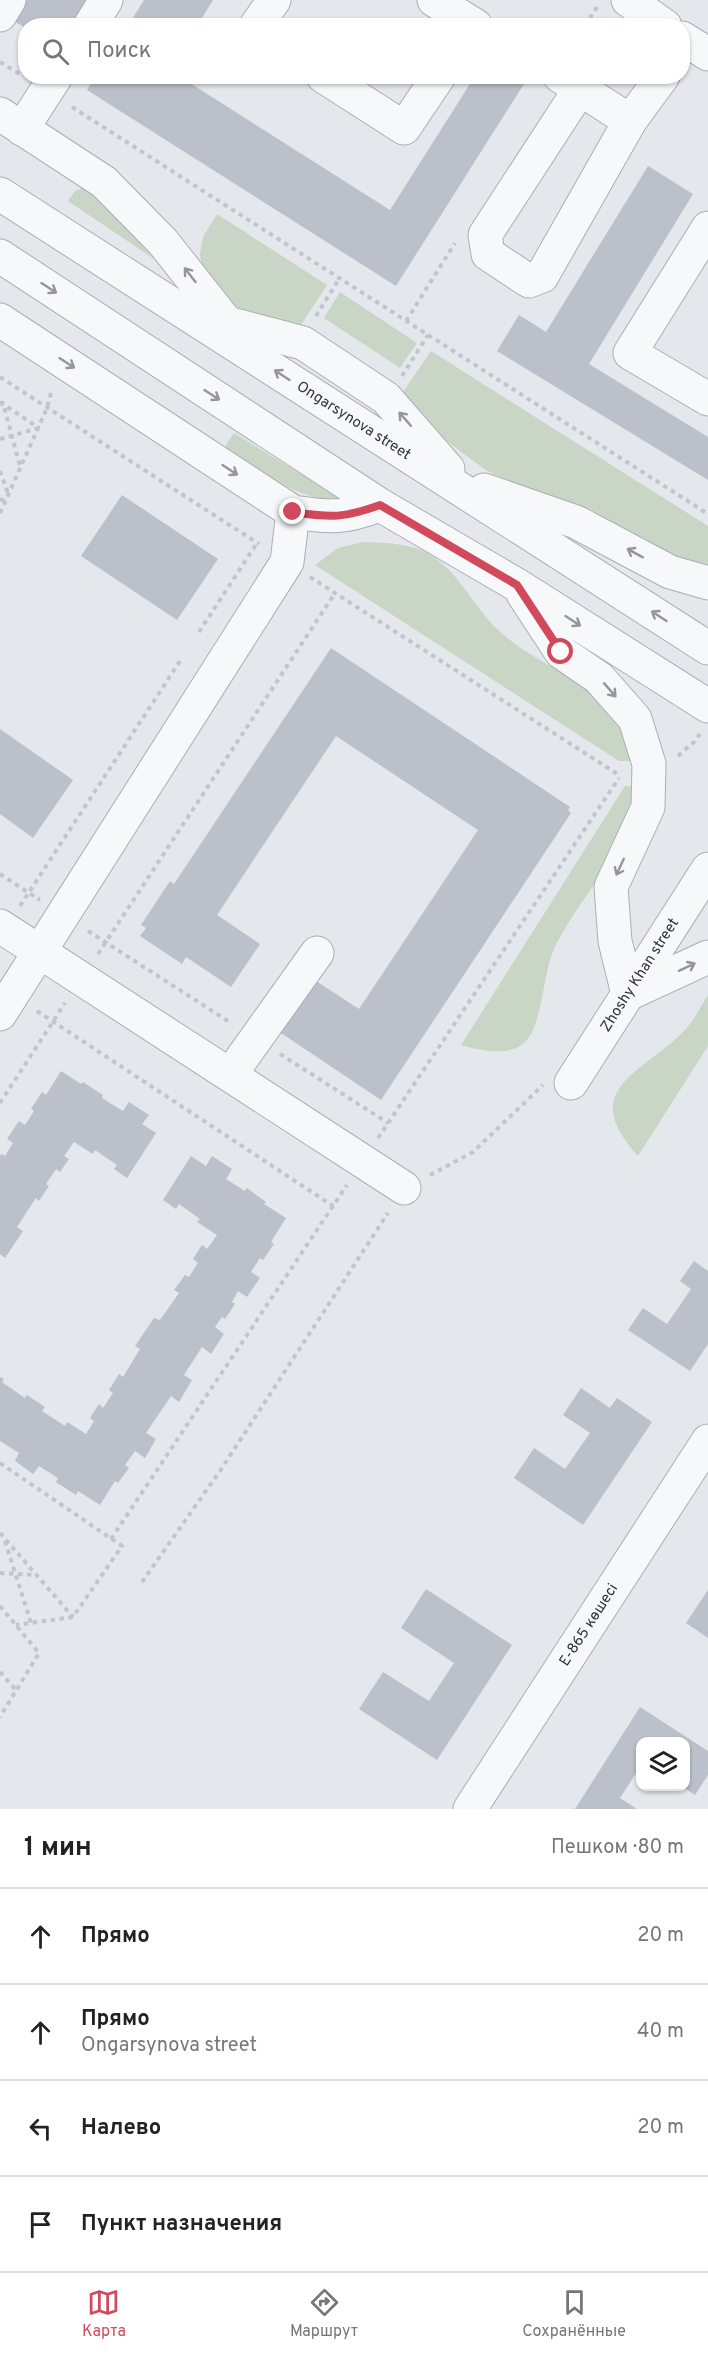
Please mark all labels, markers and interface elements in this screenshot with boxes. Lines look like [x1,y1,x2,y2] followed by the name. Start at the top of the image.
[18,18,690,84] search box
[39,35,72,68] icon: search
[87,38,151,65] text: Поиск
[183,268,196,284] one-way arrow
[40,283,57,295] one-way arrow
[58,357,75,370] one-way arrow
[274,369,291,381] one-way arrow
[293,377,414,464] street label: Ongarsynova street
[203,389,220,401] one-way arrow
[398,412,412,427] one-way arrow
[221,464,238,476] one-way arrow
[279,498,305,524] route end
[627,546,644,558] one-way arrow
[651,610,668,622] one-way arrow
[564,615,581,627] one-way arrow
[547,638,573,664] route start
[603,683,617,698] one-way arrow
[614,858,625,876] one-way arrow
[597,915,683,1036] street label: Zhoshy Khan street
[678,961,696,972] one-way arrow
[555,1580,623,1670] street label: Е-865 көшесі
[636,1737,690,1791] map controls
[636,1737,690,1791] button: layers
[24,1832,92,1865] text: 1 мин
[551,1835,684,1861] text: Пешком · 80 m
[24,1920,57,1953] icon: ahead
[81,1923,150,1950] text: Прямо
[637,1923,684,1949] text: 20 m
[81,2006,150,2033] text: Прямо
[24,2016,57,2049] icon: ahead
[637,2019,684,2045] text: 40 m
[81,2033,257,2059] text: Ongarsynova street
[24,2112,57,2145] icon: left
[81,2115,161,2142] text: Налево
[637,2115,684,2141] text: 20 m
[24,2208,57,2241] icon: arrive
[81,2211,282,2238] text: Пункт назначения
[82,2286,126,2342] tab: Карта
[290,2286,358,2342] tab: Маршрут
[522,2286,626,2342] tab: Сохранённые

